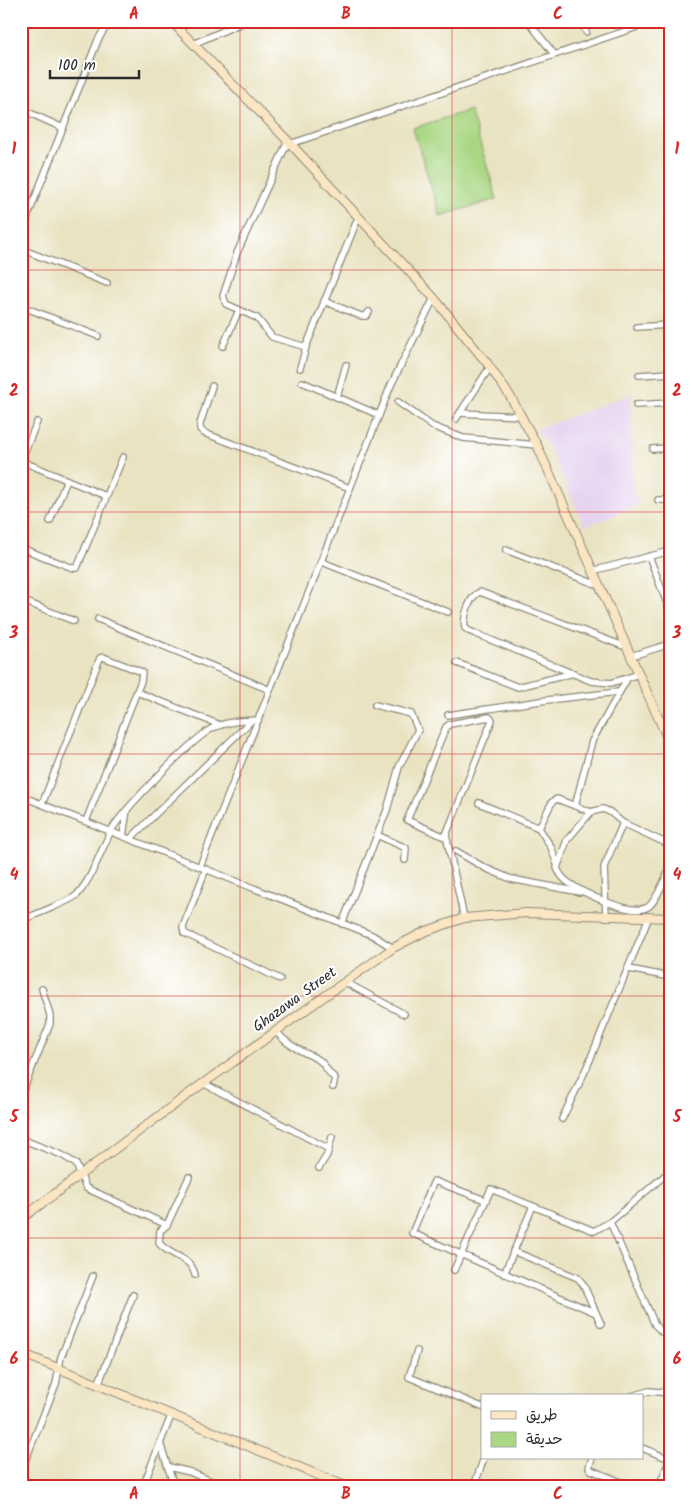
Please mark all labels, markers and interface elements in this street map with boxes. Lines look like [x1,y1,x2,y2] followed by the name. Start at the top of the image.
[129,2,139,27] text: A
[341,2,351,27] text: B
[553,2,563,27] text: C
[50,48,139,80] scale bar
[58,54,96,78] text: 100 m
[12,137,17,162] text: 1
[675,137,680,162] text: 1
[9,379,19,404] text: 2
[672,379,682,404] text: 2
[9,621,19,646] text: 3
[672,621,682,646] text: 3
[10,863,19,888] text: 4
[673,863,682,888] text: 4
[248,961,342,1039] street label: Ghazawa Street
[9,1105,20,1130] text: 5
[672,1105,683,1130] text: 5
[10,1347,19,1372] text: 6
[673,1347,682,1372] text: 6
[481,1394,644,1460] legend
[526,1404,558,1428] text: طريق
[526,1428,563,1452] text: حديقة
[129,1482,139,1507] text: A
[341,1482,351,1507] text: B
[553,1482,563,1507] text: C

